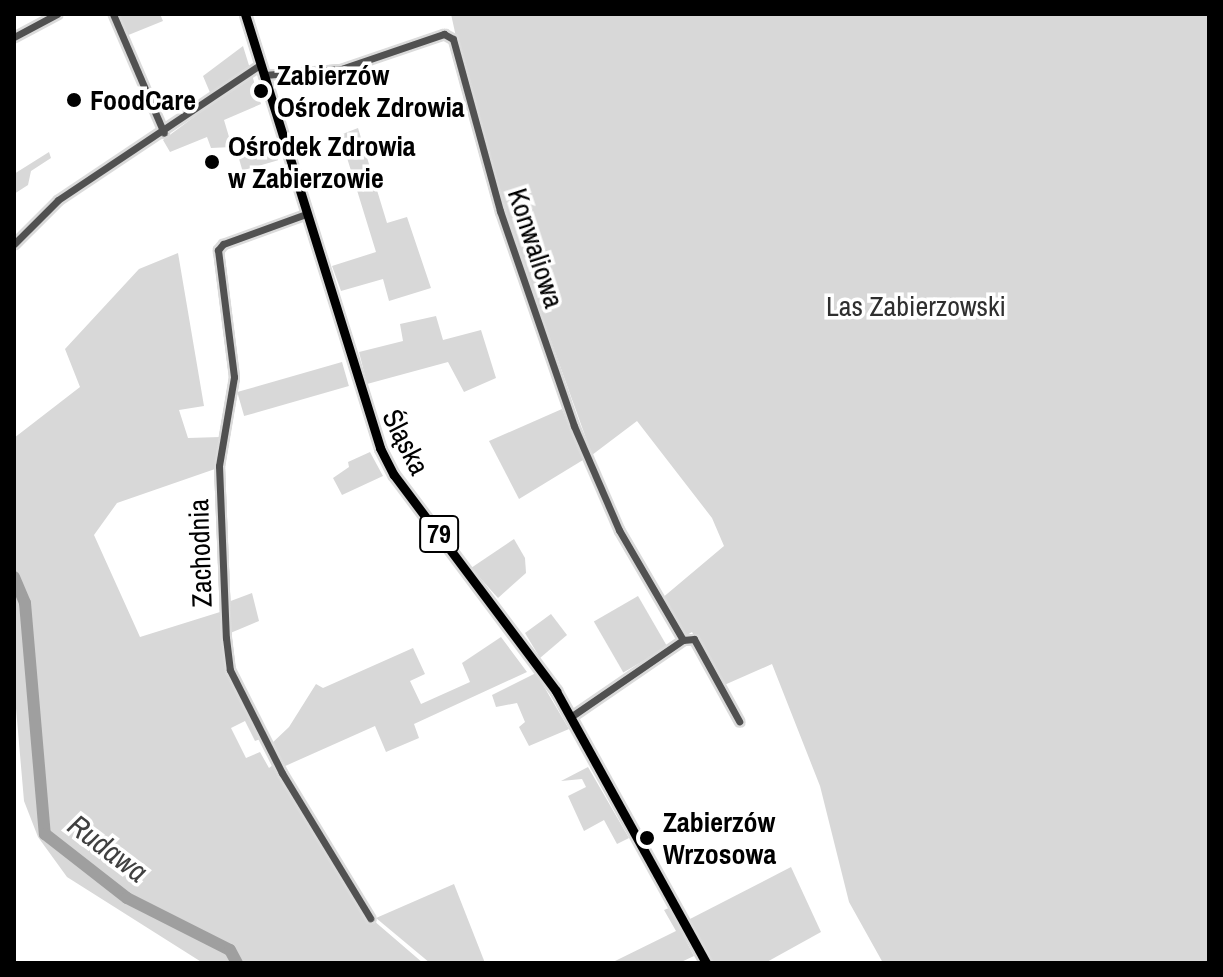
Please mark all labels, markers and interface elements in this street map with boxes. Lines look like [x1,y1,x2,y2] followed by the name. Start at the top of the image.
[277,58,465,124] place label: Zabierzów Ośrodek Zdrowia
[252,82,270,100] marker: Zabierzów Ośrodek Zdrowia
[90,83,196,117] place label: FoodCare
[65,91,83,109] marker: FoodCare
[228,129,416,195] place label: Ośrodek Zdrowia w Zabierzowie
[203,153,221,171] marker: Ośrodek Zdrowia w Zabierzowie
[501,184,571,312] street label: Konwaliowa
[826,289,1006,323] park label: Las Zabierzowski
[375,404,437,480] street label: Śląska
[181,498,219,608] street label: Zachodnia
[419,512,459,556] road number: 79
[663,805,776,871] place label: Zabierzów Wrzosowa
[61,806,155,890] water label: Rudawa
[638,829,656,847] marker: Zabierzów Wrzosowa

